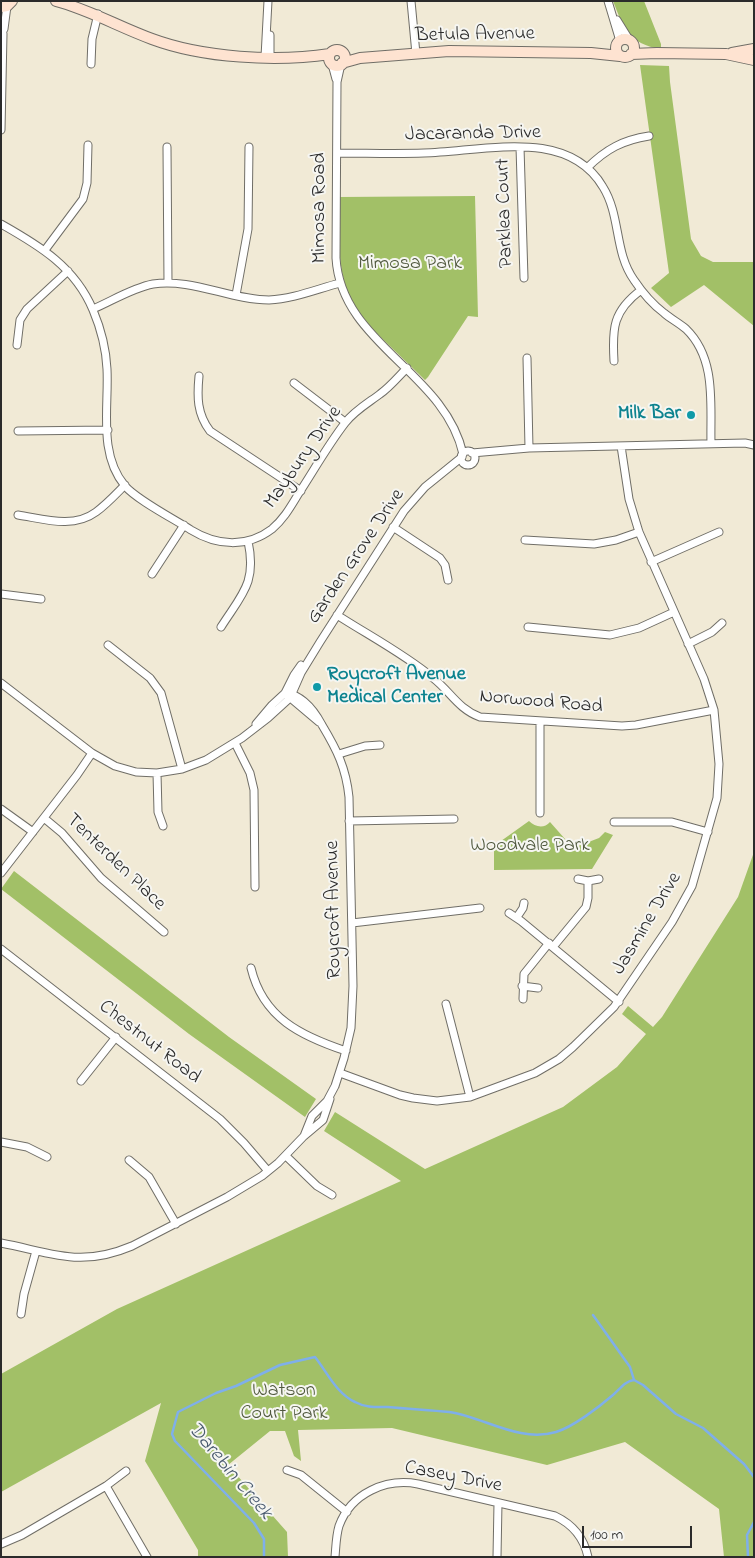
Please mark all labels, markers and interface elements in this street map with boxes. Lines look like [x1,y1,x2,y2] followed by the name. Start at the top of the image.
[415,23,535,49] street label: Betula Avenue
[405,122,541,148] street label: Jacaranda Drive
[309,152,333,264] street label: Mimosa Road
[492,158,520,268] street label: Parklea Court
[358,253,462,277] park label: Mimosa Park
[260,402,348,514] street label: Maybury Drive
[618,403,681,427] place label: Milk Bar
[685,409,697,421] marker: Milk Bar
[303,485,411,629] street label: Garden Grove Drive
[327,664,466,711] place label: Roycroft Avenue Medical Center
[311,681,323,693] marker: Roycroft Avenue Medical Center
[478,686,604,720] street label: Norwood Road
[60,809,170,917] street label: Tenterden Place
[470,835,590,859] park label: Woodvale Park
[322,840,348,980] street label: Roycroft Avenue
[608,868,688,980] street label: Jasmine Drive
[93,996,205,1090] street label: Chestnut Road
[241,1380,327,1427] park label: Watson Court Park
[181,1418,277,1526] water label: Darebin Creek
[402,1457,504,1499] street label: Casey Drive
[585,1516,695,1548] scale bar
[590,1524,623,1546] text: 100 m

